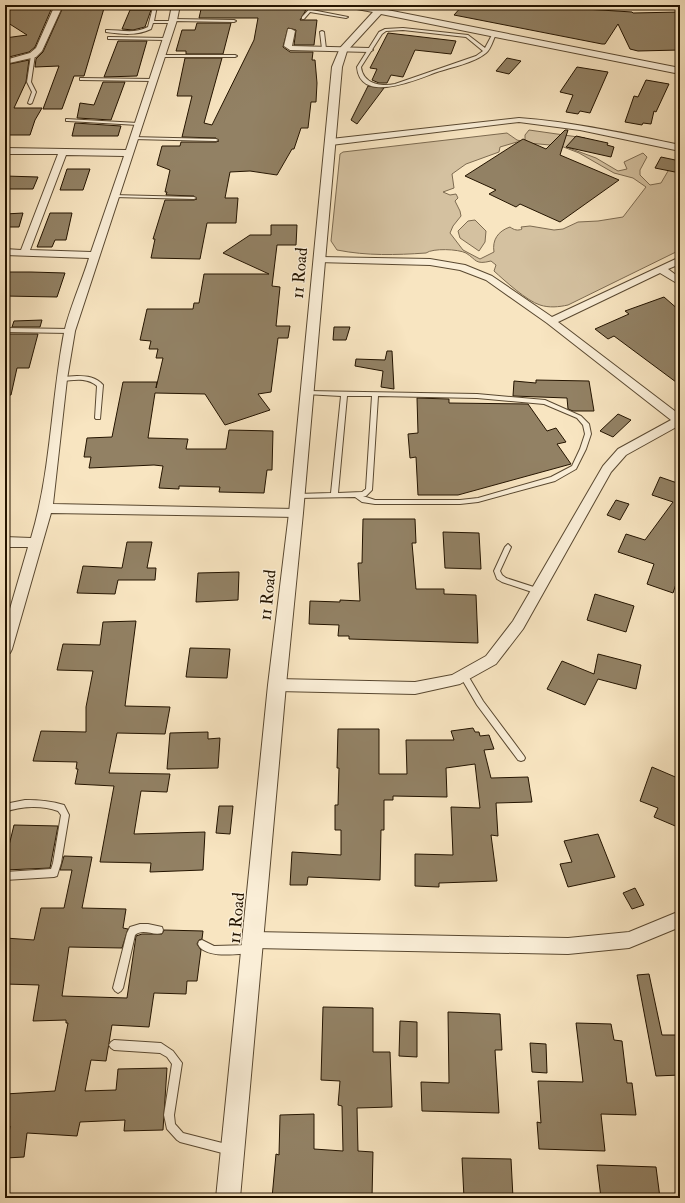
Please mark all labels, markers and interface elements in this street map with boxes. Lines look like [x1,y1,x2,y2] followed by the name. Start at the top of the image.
[287,246,312,299] street label: 11 Road
[254,568,281,622] street label: 11 Road
[224,891,249,944] street label: 11 Road

